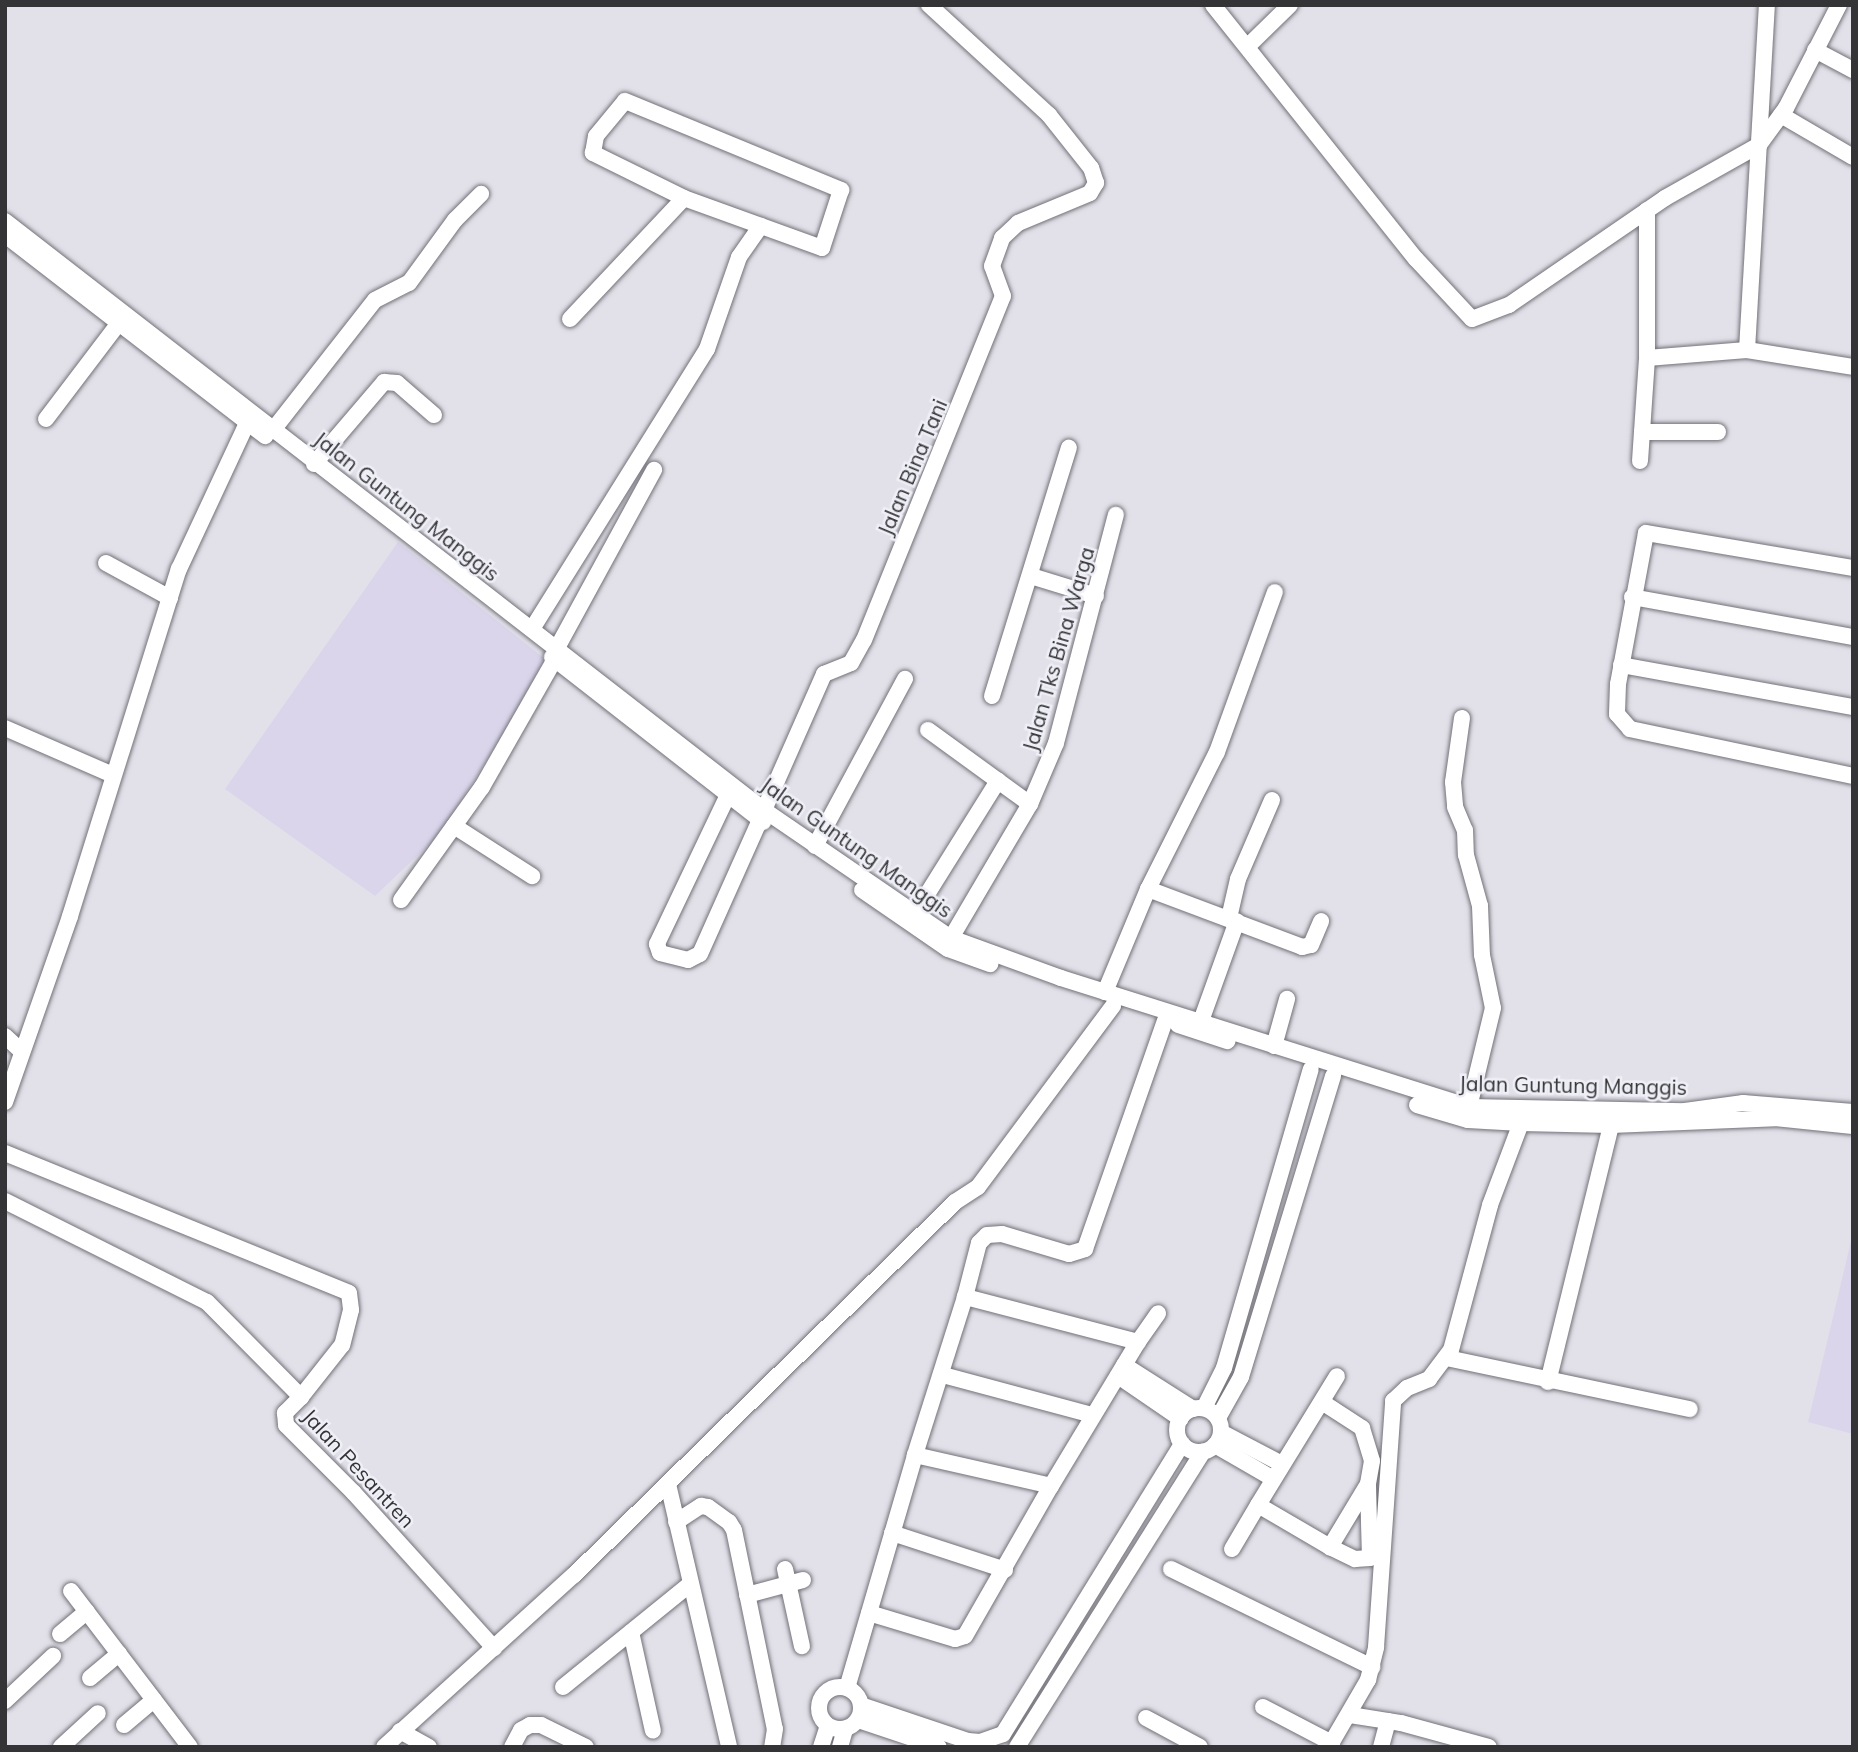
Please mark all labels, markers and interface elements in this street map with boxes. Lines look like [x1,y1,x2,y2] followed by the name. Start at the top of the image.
[872,395,952,539] street label: Jalan Bina Tani
[309,426,505,586] street label: Jalan Guntung Manggis
[1017,544,1099,754] street label: Jalan Tks Bina Warga
[756,771,958,923] street label: Jalan Guntung Manggis
[1459,1070,1687,1100] street label: Jalan Guntung Manggis
[297,1403,421,1533] street label: Jalan Pesantren

